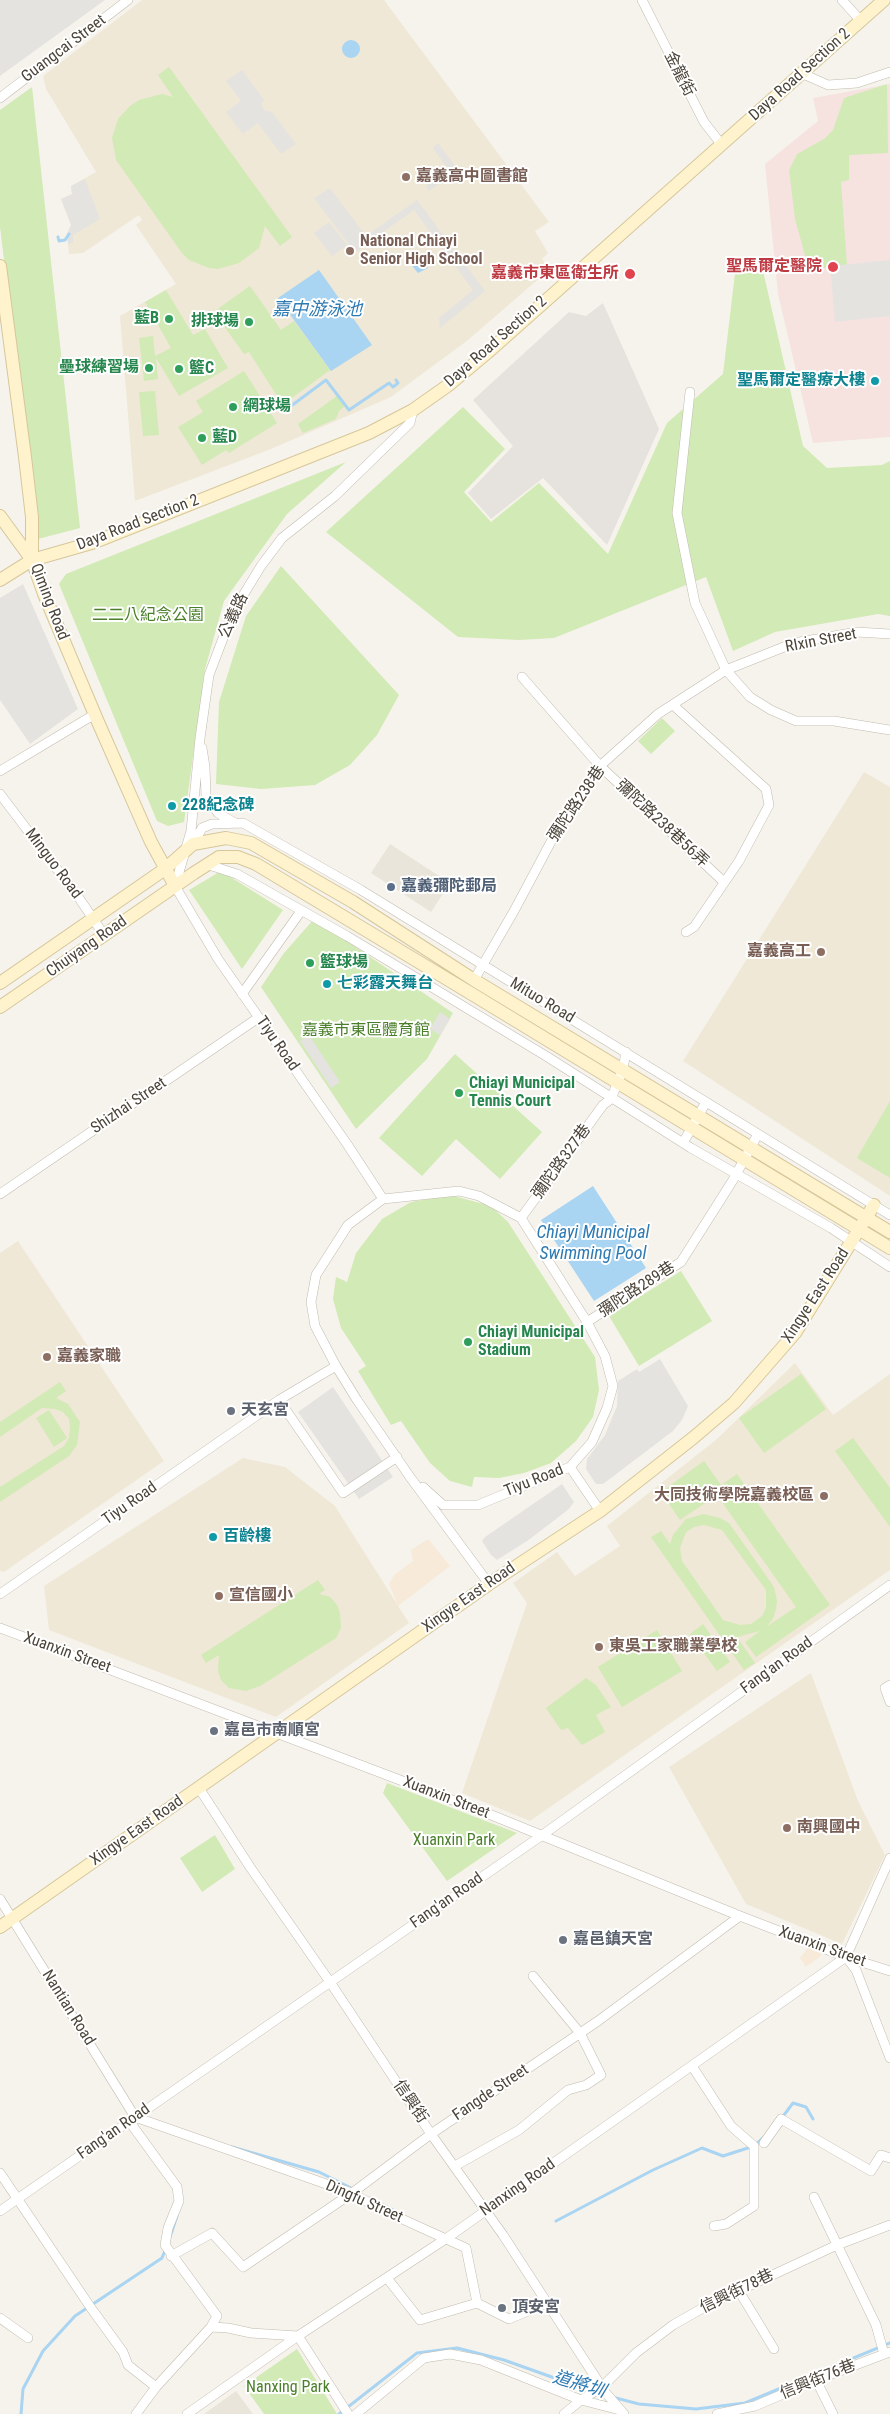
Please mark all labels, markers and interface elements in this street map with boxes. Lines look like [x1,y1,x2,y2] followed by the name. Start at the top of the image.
[18,11,110,87] street label: Guangcai Street
[746,25,854,125] street label: Daya Road Section 2
[660,48,698,100] street label: 金龍街
[416,167,528,187] place label: 嘉義高中圖書館
[400,171,412,183] marker: 嘉義高中圖書館
[360,232,482,270] place label: National Chiayi Senior High School
[344,245,356,257] marker: National Chiayi Senior High School
[726,257,822,277] place label: 聖馬爾定醫院
[826,260,840,274] marker: 聖馬爾定醫院
[491,264,619,284] place label: 嘉義市東區衛生所
[623,267,637,281] marker: 嘉義市東區衛生所
[441,292,551,392] street label: Daya Road Section 2
[272,299,362,321] water label: 嘉中游泳池
[134,309,159,329] place label: 藍B
[191,312,239,332] place label: 排球場
[163,313,175,325] marker: 藍B
[243,316,255,328] marker: 排球場
[59,358,139,378] place label: 壘球練習場
[189,359,214,379] place label: 籃C
[143,362,155,374] marker: 壘球練習場
[173,363,185,375] marker: 籃C
[737,371,865,391] place label: 聖馬爾定醫療大樓
[869,375,881,387] marker: 聖馬爾定醫療大樓
[243,397,291,417] place label: 網球場
[227,401,239,413] marker: 網球場
[212,428,237,448] place label: 藍D
[196,432,208,444] marker: 藍D
[74,491,202,555] street label: Daya Road Section 2
[26,561,72,643] street label: Qiming Road
[215,590,253,642] street label: 公義路
[92,606,204,626] park label: 二二八紀念公園
[784,625,858,657] street label: RIxin Street
[545,762,609,846] street label: 彌陀路238巷
[612,776,712,872] street label: 彌陀路238巷56弄
[182,796,254,816] place label: 228紀念碑
[166,800,178,812] marker: 228紀念碑
[20,825,86,903] street label: Minguo Road
[401,877,497,897] place label: 嘉義彌陀郵局
[385,881,397,893] marker: 嘉義彌陀郵局
[43,912,131,982] street label: Chuiyang Road
[747,942,811,962] place label: 嘉義高工
[815,946,827,958] marker: 嘉義高工
[320,953,368,973] place label: 籃球場
[304,957,316,969] marker: 籃球場
[337,974,433,994] place label: 七彩露天舞台
[506,974,578,1028] street label: Mituo Road
[321,978,333,990] marker: 七彩露天舞台
[251,1013,303,1075] street label: Tiyu Road
[302,1021,430,1041] park label: 嘉義市東區體育館
[88,1074,170,1138] street label: Shizhai Street
[469,1074,575,1112] place label: Chiayi Municipal Tennis Court
[453,1087,465,1099] marker: Chiayi Municipal Tennis Court
[528,1121,596,1203] street label: 彌陀路327巷
[536,1222,650,1264] water label: Chiayi Municipal Swimming Pool
[778,1245,854,1347] street label: Xingye East Road
[595,1258,679,1322] street label: 彌陀路289巷
[478,1323,584,1361] place label: Chiayi Municipal Stadium
[462,1336,474,1348] marker: Chiayi Municipal Stadium
[57,1347,121,1367] place label: 嘉義家職
[41,1351,53,1363] marker: 嘉義家職
[241,1401,289,1421] place label: 天玄宮
[225,1405,237,1417] marker: 天玄宮
[502,1460,566,1502] street label: Tiyu Road
[99,1478,161,1530] street label: Tiyu Road
[654,1486,814,1506] place label: 大同技術學院嘉義校區
[818,1490,830,1502] marker: 大同技術學院嘉義校區
[223,1527,271,1547] place label: 百齡樓
[207,1531,219,1543] marker: 百齡樓
[419,1559,519,1637] street label: Xingye East Road
[229,1586,293,1606] place label: 宣信國小
[213,1590,225,1602] marker: 宣信國小
[21,1628,113,1678] street label: Xuanxin Street
[737,1633,817,1699] street label: Fang'an Road
[609,1637,737,1657] place label: 東吳工家職業學校
[593,1641,605,1653] marker: 東吳工家職業學校
[224,1721,320,1741] place label: 嘉邑市南順宮
[208,1725,220,1737] marker: 嘉邑市南順宮
[400,1773,492,1823] street label: Xuanxin Street
[87,1792,187,1870] street label: Xingye East Road
[797,1818,861,1838] place label: 南興國中
[781,1822,793,1834] marker: 南興國中
[413,1831,495,1851] park label: Xuanxin Park
[407,1869,487,1933] street label: Fang'an Road
[776,1922,868,1972] street label: Xuanxin Street
[573,1930,653,1950] place label: 嘉邑鎮天宮
[557,1934,569,1946] marker: 嘉邑鎮天宮
[37,1967,99,2049] street label: Nantian Road
[449,2061,533,2125] street label: Fangde Street
[389,2077,431,2127] street label: 信興街
[74,2100,154,2164] street label: Fang'an Road
[477,2155,559,2221] street label: Nanxing Road
[322,2176,406,2228] street label: Dingfu Street
[697,2266,777,2318] street label: 信興街78巷
[512,2298,560,2318] place label: 頂安宮
[496,2302,508,2314] marker: 頂安宮
[777,2356,859,2404] street label: 信興街76巷
[550,2367,608,2403] water label: 道將圳
[246,2378,330,2398] park label: Nanxing Park

